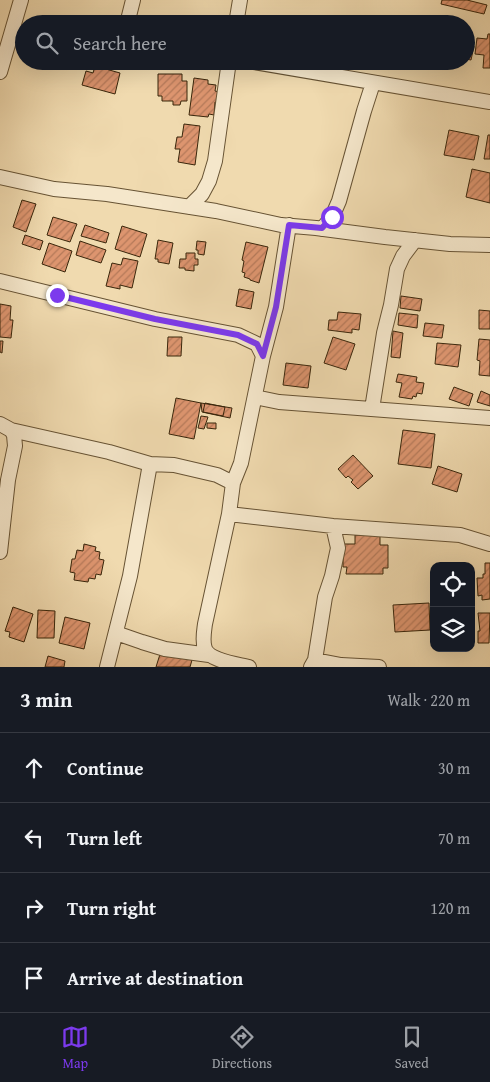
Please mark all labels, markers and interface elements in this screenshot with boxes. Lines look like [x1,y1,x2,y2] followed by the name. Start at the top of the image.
[15,15,475,70] search box
[33,29,61,57] icon: search
[73,29,167,57] text: Search here
[321,206,344,229] route start
[46,284,69,307] route end
[430,562,475,652] map controls
[430,562,475,607] button: locate
[430,607,475,652] button: layers
[20,684,72,715] text: 3 min
[387,688,470,712] text: Walk · 220 m
[20,754,48,782] icon: ahead
[67,754,144,782] text: Continue
[438,756,470,780] text: 30 m
[20,824,48,852] icon: left
[67,824,142,852] text: Turn left
[438,826,470,850] text: 70 m
[20,894,48,922] icon: right
[67,894,156,922] text: Turn right
[430,896,470,920] text: 120 m
[20,964,48,992] icon: arrive
[67,964,243,992] text: Arrive at destination
[61,1023,89,1073] tab: Map
[212,1023,272,1073] tab: Directions
[395,1023,429,1073] tab: Saved

